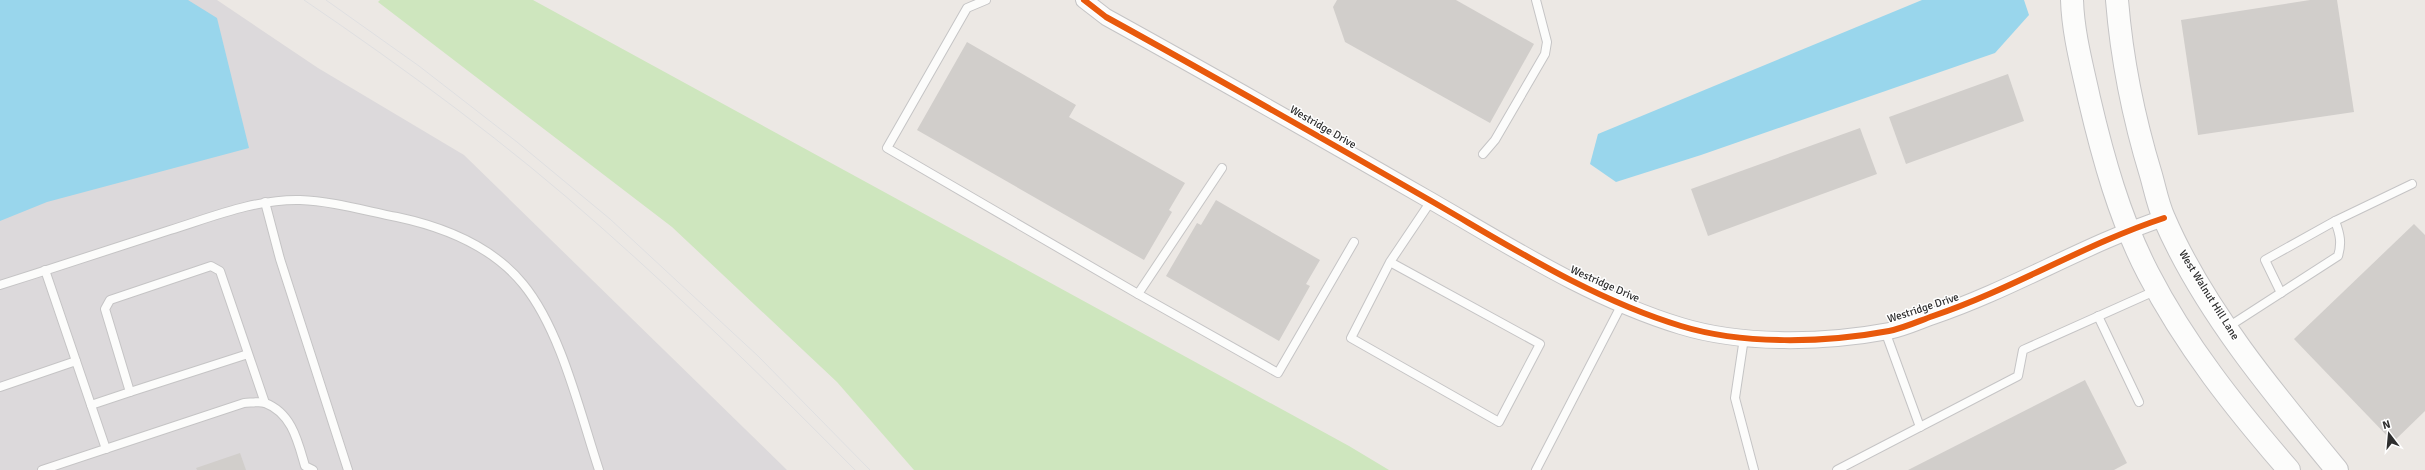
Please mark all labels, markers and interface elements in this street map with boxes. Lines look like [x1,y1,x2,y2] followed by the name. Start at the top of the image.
[1287,103,1359,151] street label: Westridge Drive
[2176,248,2242,342] street label: West Walnut Hill Lane
[1568,263,1642,305] street label: Westridge Drive
[1886,290,1960,326] street label: Westridge Drive
[2369,414,2409,454] north arrow
[2381,418,2392,432] text: N

